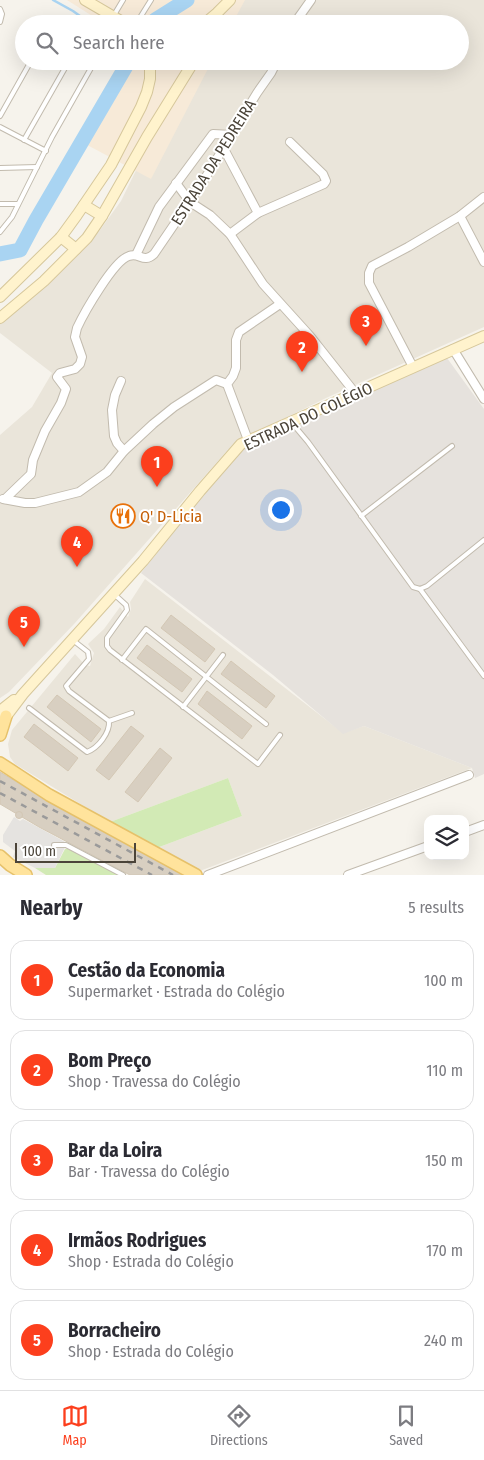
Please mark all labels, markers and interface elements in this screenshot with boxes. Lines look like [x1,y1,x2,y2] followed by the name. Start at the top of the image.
[15,15,469,70] search box
[33,29,61,57] icon: search
[73,31,165,54] text: Search here
[167,95,260,229] street label: ESTRADA DA PEDREIRA
[350,305,382,346] pin: 3
[286,331,318,372] pin: 2
[241,378,375,455] street label: ESTRADA DO COLÉGIO
[141,446,173,487] pin: 1
[268,497,294,523] your location
[110,503,136,529] restaurant icon: Q' D-Licia
[140,507,202,526] place label: Q' D-Licia
[61,526,93,567] pin: 4
[8,606,40,647] pin: 5
[424,815,469,860] map controls
[424,815,469,860] button: layers
[15,840,136,863] scale bar
[22,843,56,860] text: 100 m
[20,895,82,921] text: Nearby
[408,898,464,917] text: 5 results
[68,959,225,982] text: Cestão da Economia
[34,971,40,990] text: 1
[424,971,463,990] text: 100 m
[68,982,285,1001] text: Supermarket · Estrada do Colégio
[68,1049,151,1072] text: Bom Preço
[33,1061,41,1080] text: 2
[426,1061,463,1080] text: 110 m
[68,1072,241,1091] text: Shop · Travessa do Colégio
[68,1139,162,1162] text: Bar da Loira
[33,1151,41,1170] text: 3
[425,1151,463,1170] text: 150 m
[68,1162,230,1181] text: Bar · Travessa do Colégio
[68,1229,206,1252] text: Irmãos Rodrigues
[33,1241,41,1260] text: 4
[426,1241,463,1260] text: 170 m
[68,1252,234,1271] text: Shop · Estrada do Colégio
[68,1319,161,1342] text: Borracheiro
[33,1331,41,1350] text: 5
[424,1331,463,1350] text: 240 m
[68,1342,234,1361] text: Shop · Estrada do Colégio
[61,1402,89,1449] tab: Map
[210,1402,268,1449] tab: Directions
[389,1402,423,1449] tab: Saved

